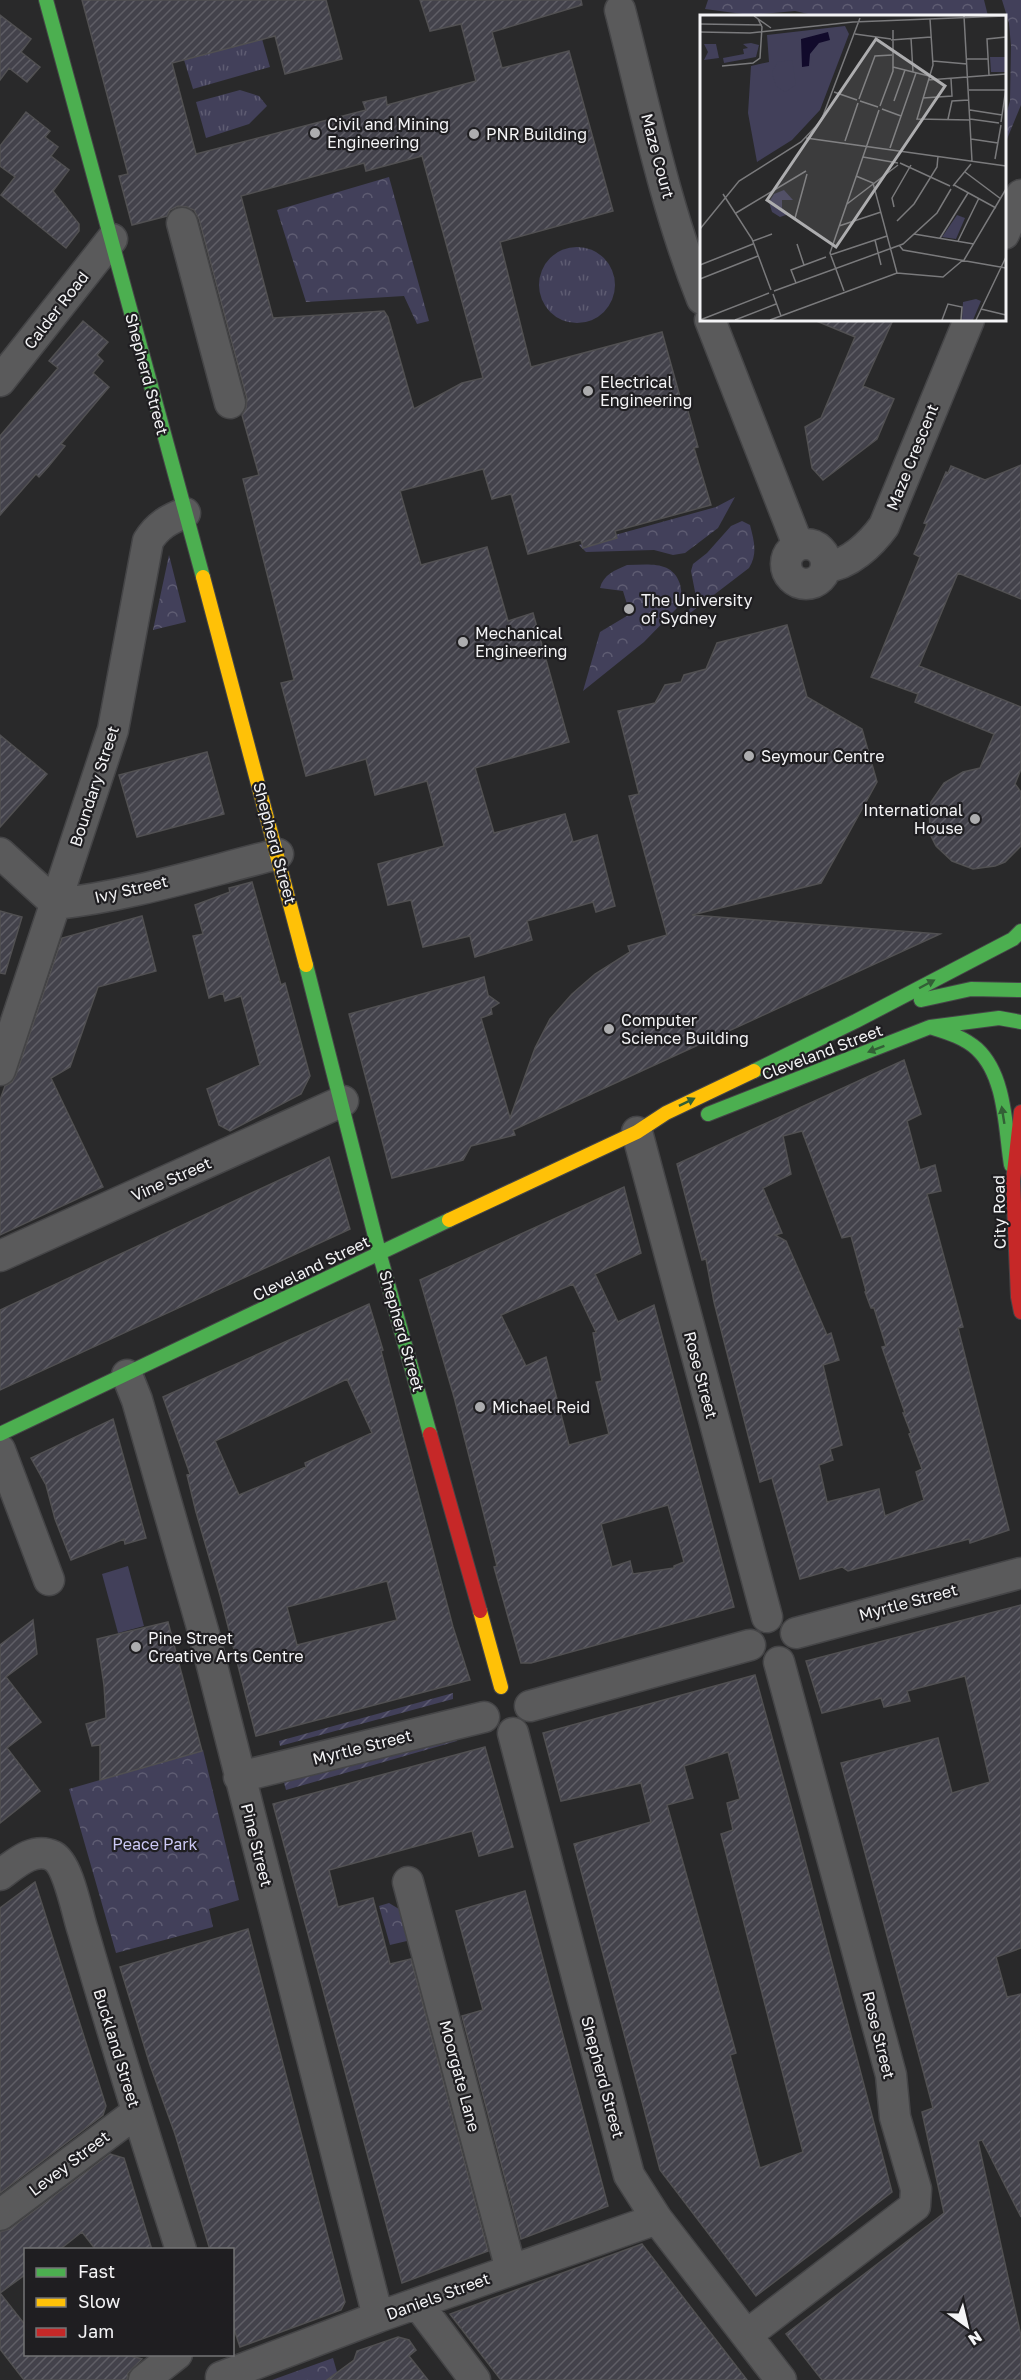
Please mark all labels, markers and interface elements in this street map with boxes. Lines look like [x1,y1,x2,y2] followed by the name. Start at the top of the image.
[700,15,1006,321] inset map
[637,111,679,201] street label: Maze Court
[327,114,449,152] place label: Civil and Mining Engineering
[486,124,587,144] place label: PNR Building
[308,126,322,140] marker: Civil and Mining Engineering
[467,127,481,141] marker: PNR Building
[19,267,93,353] street label: Calder Road
[121,311,173,437] street label: Shepherd Street
[600,372,692,410] place label: Electrical Engineering
[581,384,595,398] marker: Electrical Engineering
[882,401,942,513] street label: Maze Crescent
[641,590,752,628] place label: The University of Sydney
[622,602,636,616] marker: The University of Sydney
[475,623,567,661] place label: Mechanical Engineering
[456,635,470,649] marker: Mechanical Engineering
[65,723,123,849] street label: Boundary Street
[761,746,884,766] place label: Seymour Centre
[742,749,756,763] marker: Seymour Centre
[249,780,301,906] street label: Shepherd Street
[863,800,963,838] place label: International House
[968,812,982,826] marker: International House
[92,871,170,907] street label: Ivy Street
[918,979,935,988] one-way arrow
[621,1010,749,1048] place label: Computer Science Building
[759,1020,885,1084] street label: Cleveland Street
[602,1022,616,1036] marker: Computer Science Building
[867,1044,885,1054] one-way arrow
[678,1098,695,1107] one-way arrow
[998,1105,1007,1124] one-way arrow
[128,1152,214,1206] street label: Vine Street
[988,1175,1010,1249] street label: City Road
[249,1231,373,1305] street label: Cleveland Street
[375,1268,429,1394] street label: Shepherd Street
[680,1329,722,1421] street label: Rose Street
[492,1397,590,1417] place label: Michael Reid
[473,1400,487,1414] marker: Michael Reid
[856,1579,960,1625] street label: Myrtle Street
[148,1628,304,1666] place label: Pine Street Creative Arts Centre
[129,1640,143,1654] marker: Pine Street Creative Arts Centre
[310,1725,414,1769] street label: Myrtle Street
[237,1801,277,1889] street label: Pine Street
[112,1834,198,1854] park label: Peace Park
[89,1986,145,2110] street label: Buckland Street
[858,1989,900,2081] street label: Rose Street
[577,2014,629,2140] street label: Shepherd Street
[435,2018,485,2134] street label: Moorgate Lane
[25,2126,113,2200] street label: Levey Street
[24,2248,234,2356] legend
[78,2260,115,2282] text: Fast
[384,2268,492,2324] street label: Daniels Street
[78,2290,121,2312] text: Slow
[937,2296,997,2356] north arrow
[78,2320,114,2342] text: Jam
[965,2327,986,2350] text: N

